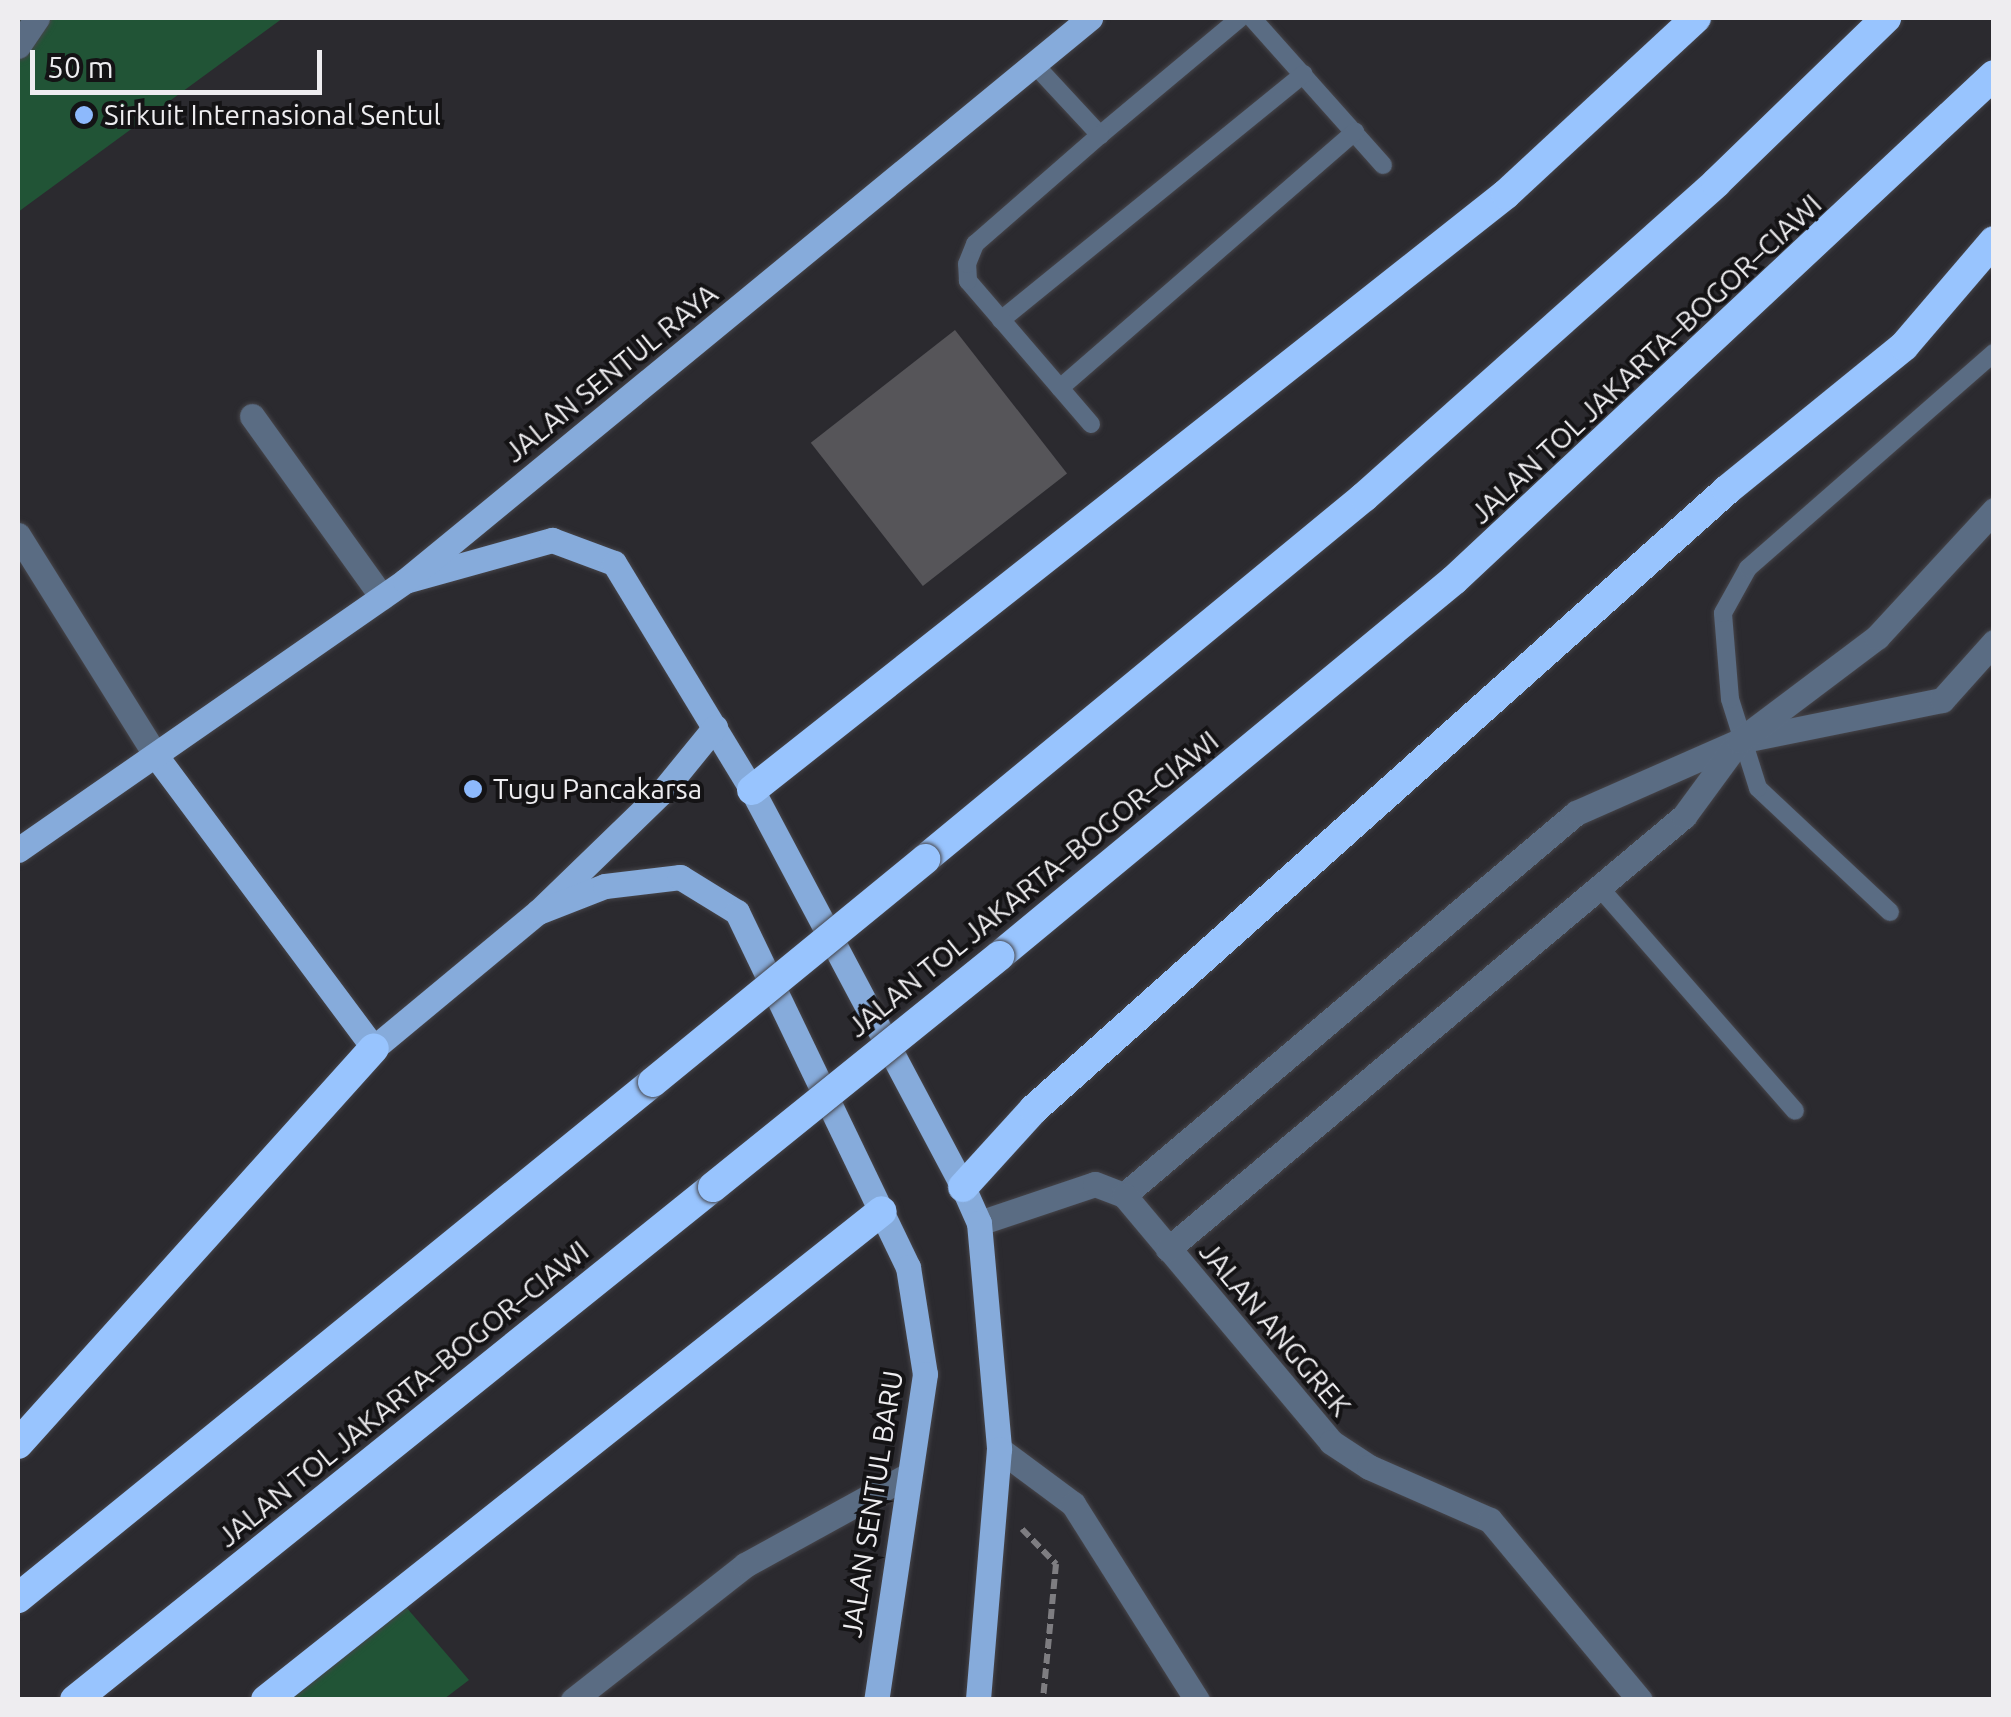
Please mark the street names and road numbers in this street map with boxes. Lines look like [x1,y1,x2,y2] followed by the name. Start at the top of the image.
[1464,187,1828,531] street label: JALAN TOL JAKARTA–BOGOR–CIAWI
[498,277,724,469] street label: JALAN SENTUL RAYA
[841,724,1225,1044] street label: JALAN TOL JAKARTA–BOGOR–CIAWI
[211,1234,595,1554] street label: JALAN TOL JAKARTA–BOGOR–CIAWI
[1192,1235,1358,1423] street label: JALAN ANGGREK
[834,1368,910,1640] street label: JALAN SENTUL BARU

